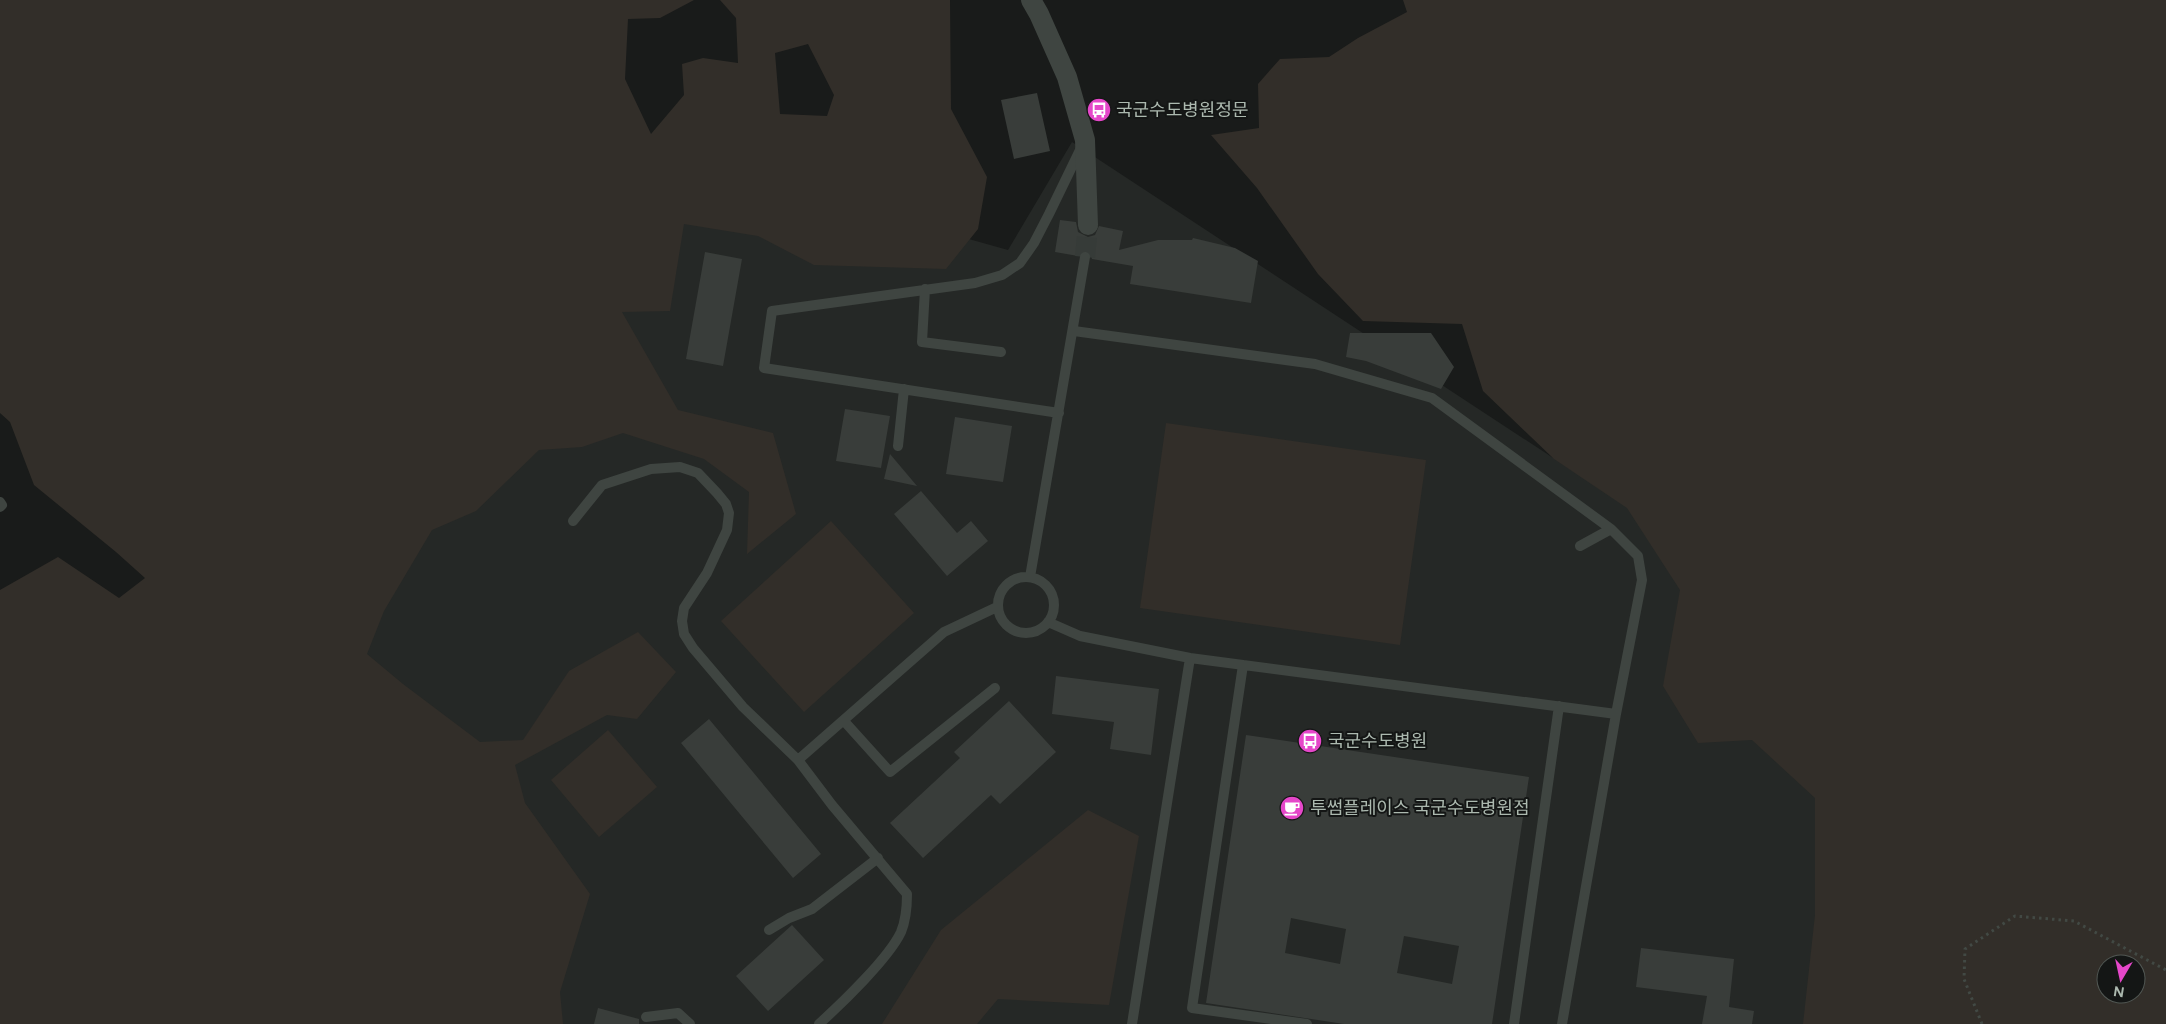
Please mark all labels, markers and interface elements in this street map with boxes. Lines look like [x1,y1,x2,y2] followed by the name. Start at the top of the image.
[1086,97,1112,123] bus stop icon: 국군수도병원정문
[1116,99,1248,121] place label: 국군수도병원정문
[1297,728,1323,754] bus stop icon: 국군수도병원
[1328,730,1427,752] place label: 국군수도병원
[1279,795,1305,821] cafe icon: 투썸플레이스 국군수도병원점
[1310,797,1530,819] place label: 투썸플레이스 국군수도병원점
[2096,954,2146,1004] north arrow
[2112,982,2126,1001] text: N

